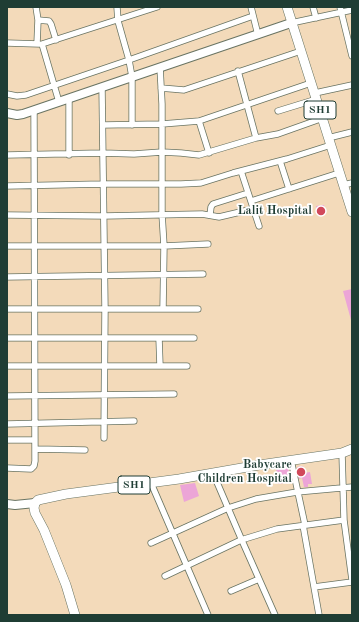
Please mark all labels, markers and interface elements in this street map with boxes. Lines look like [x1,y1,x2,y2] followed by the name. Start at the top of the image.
[304,101,336,119] road number: SH1
[238,204,312,218] place label: Lalit Hospital
[315,205,327,217] marker: Lalit Hospital
[197,458,292,486] place label: Babycare Children Hospital
[295,466,307,478] marker: Babycare Children Hospital
[118,476,150,494] road number: SH1

